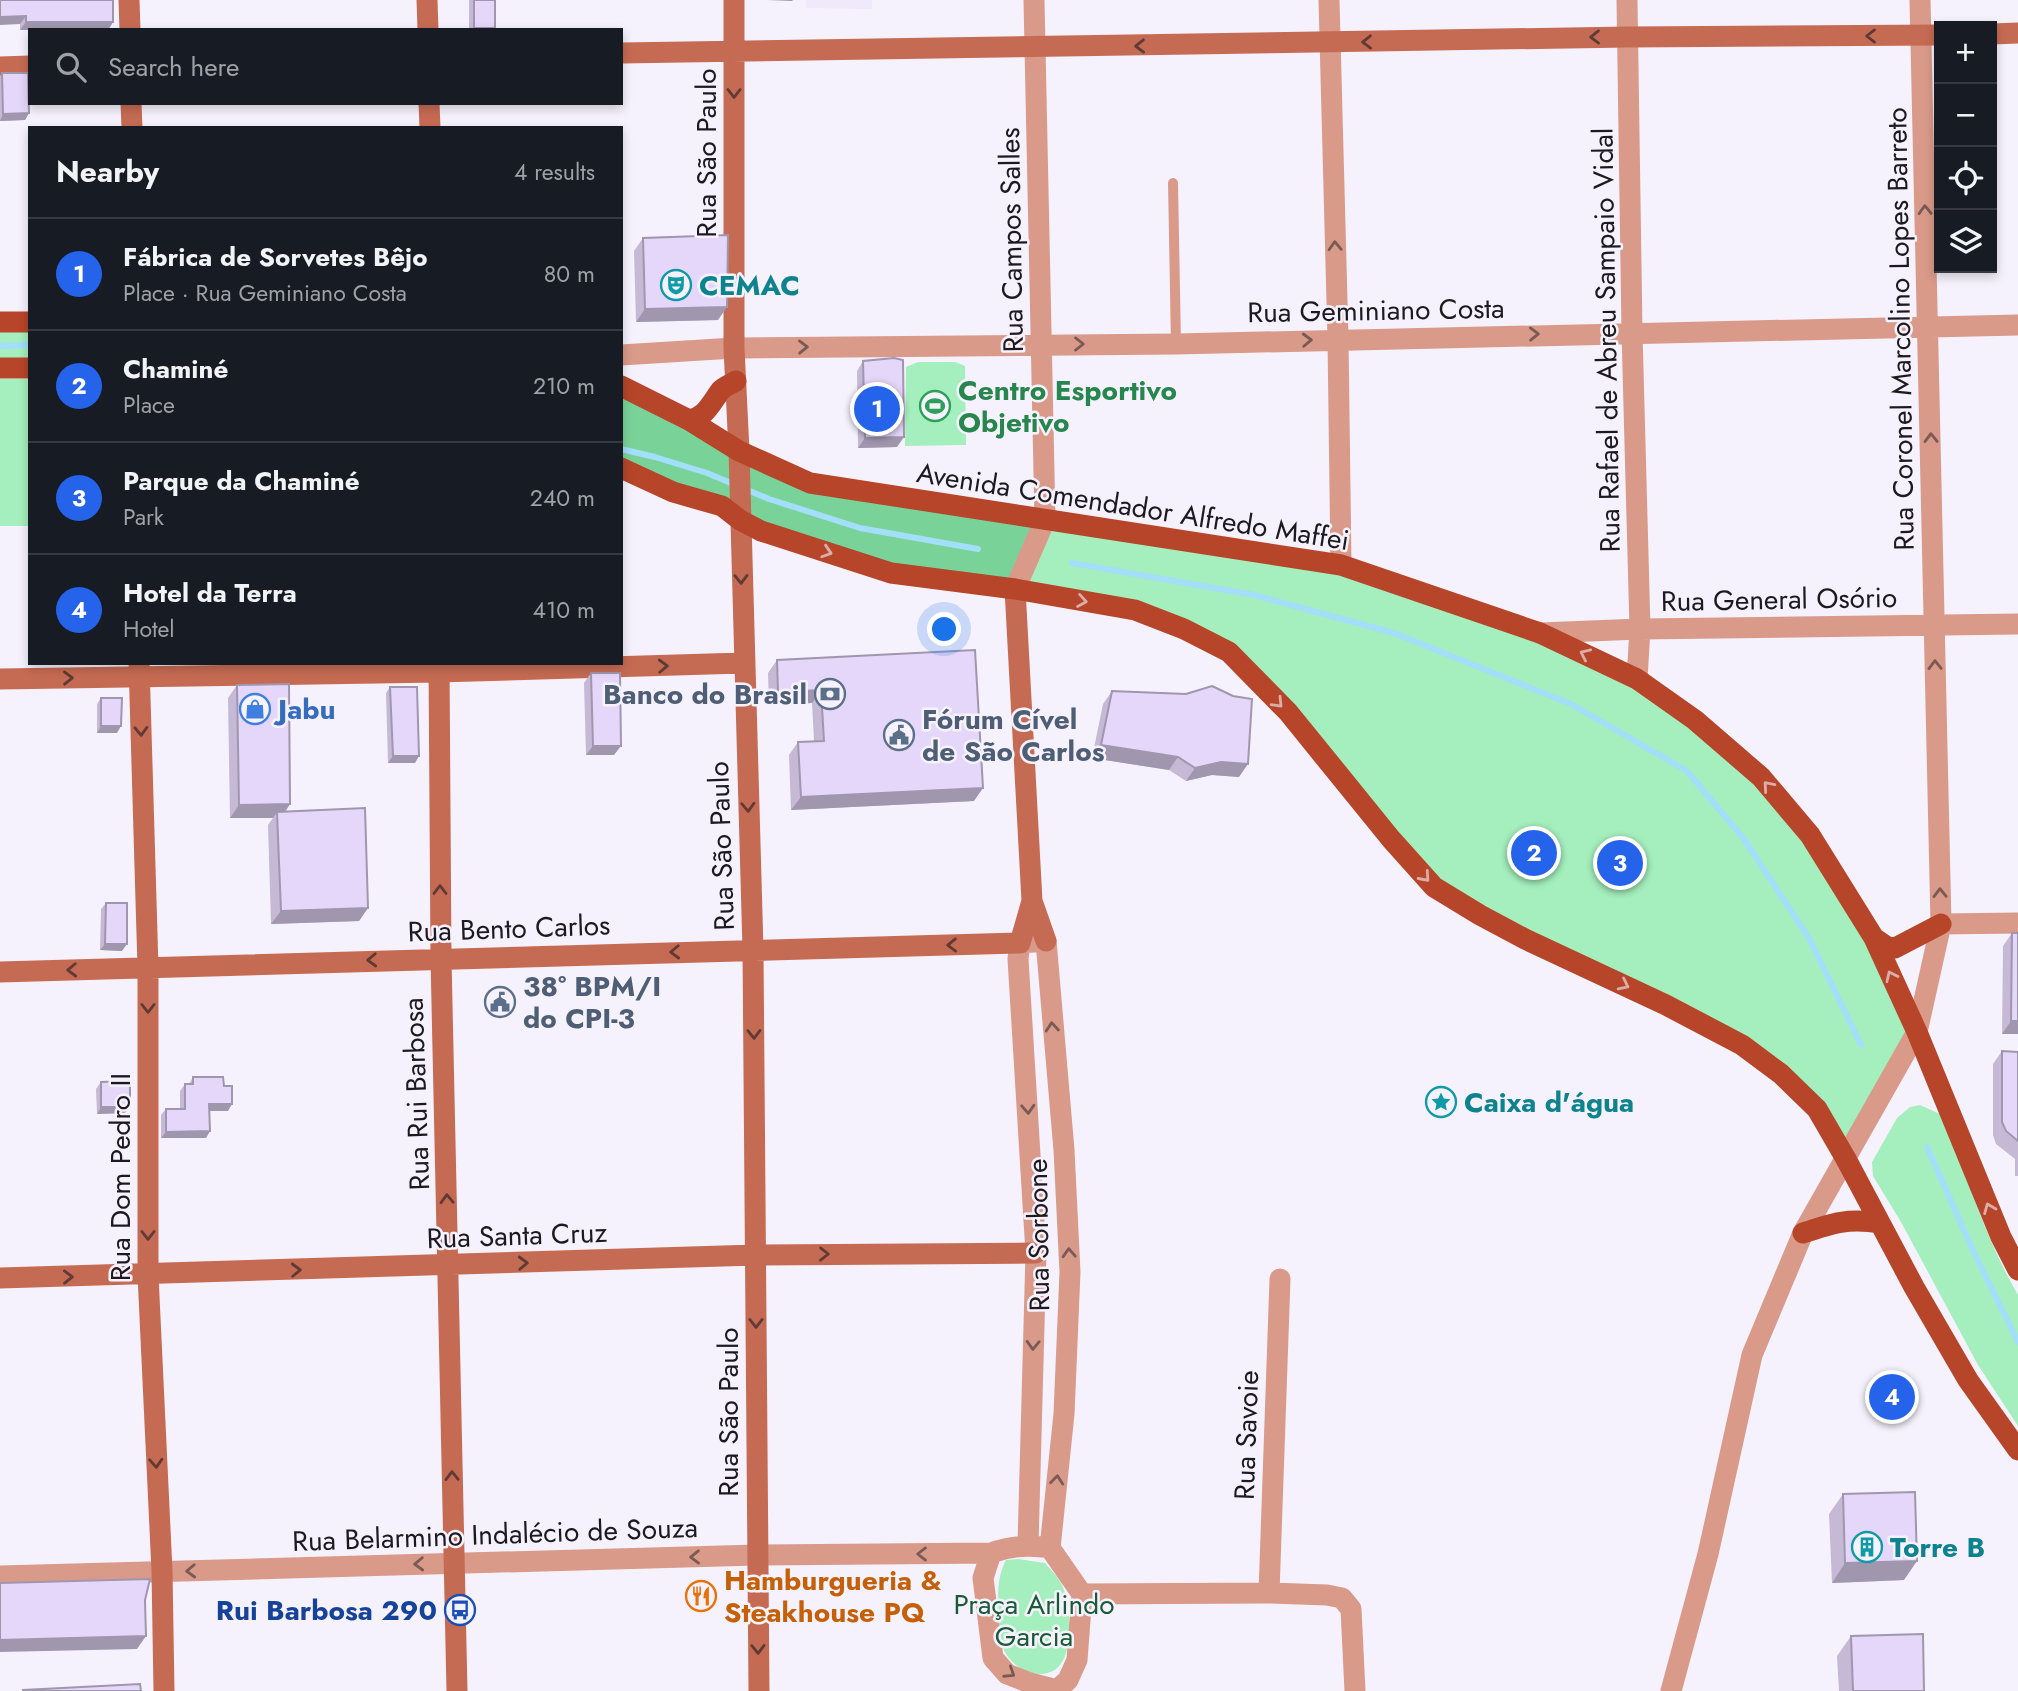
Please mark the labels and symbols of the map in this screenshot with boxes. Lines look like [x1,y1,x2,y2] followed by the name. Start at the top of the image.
[1865,28,1876,44] one-way arrow
[1589,30,1600,45] one-way arrow
[1361,34,1372,50] one-way arrow
[1134,38,1144,54] one-way arrow
[686,68,727,238] street label: Rua São Paulo
[726,88,742,98] one-way arrow
[1876,107,1925,551] street label: Rua Coronel Marcolino Lopes Barreto
[989,127,1034,353] street label: Rua Campos Salles
[1582,127,1631,553] street label: Rua Rafael de Abreu Sampaio Vidal
[1918,205,1933,216] one-way arrow
[1328,240,1343,251] one-way arrow
[699,265,800,306] place label: CEMAC
[659,268,693,302] theatre icon: CEMAC
[1247,288,1505,333] street label: Rua Geminiano Costa
[1529,327,1540,342] one-way arrow
[1301,332,1312,347] one-way arrow
[1074,336,1085,352] one-way arrow
[798,339,808,355] one-way arrow
[958,370,1177,443] place label: Centro Esportivo Objetivo
[854,383,900,435] pin: 1
[918,389,952,423] sports icon: Centro Esportivo Objetivo
[1923,432,1939,443] one-way arrow
[914,452,1352,561] street label: Avenida Comendador Alfredo Maffei
[820,544,832,558] one-way arrow
[734,574,749,585] one-way arrow
[1661,577,1897,622] street label: Rua General Osório
[1076,593,1088,608] one-way arrow
[927,612,961,646] your location
[1580,648,1592,662] one-way arrow
[658,658,669,673] one-way arrow
[1928,660,1943,671] one-way arrow
[63,670,74,685] one-way arrow
[603,674,807,715] place label: Banco do Brasil
[813,677,847,711] bank icon: Banco do Brasil
[273,689,336,730] place label: Jabu
[238,692,272,726] shop icon: Jabu
[1270,695,1283,708] one-way arrow
[922,699,1105,772] place label: Fórum Cível de São Carlos
[882,718,916,752] public building icon: Fórum Cível de São Carlos
[133,726,148,737] one-way arrow
[698,761,745,931] street label: Rua São Paulo
[1764,781,1776,794] one-way arrow
[740,802,756,813] one-way arrow
[1511,827,1557,879] pin: 2
[1597,837,1643,889] pin: 3
[1417,869,1429,882] one-way arrow
[432,884,448,895] one-way arrow
[1933,887,1948,898] one-way arrow
[407,904,611,953] street label: Rua Bento Carlos
[946,937,957,952] one-way arrow
[670,944,680,960] one-way arrow
[367,953,378,968] one-way arrow
[66,963,77,978] one-way arrow
[523,966,661,1039] place label: 38º BPM/I do CPI-3
[1885,971,1899,983] one-way arrow
[1617,977,1629,991] one-way arrow
[483,985,517,1019] public building icon: 38º BPM/I do CPI-3
[393,997,440,1191] street label: Rua Rui Barbosa
[140,1003,156,1014] one-way arrow
[1045,1021,1060,1032] one-way arrow
[746,1029,761,1040] one-way arrow
[100,1073,141,1281] street label: Rua Dom Pedro II
[1464,1082,1634,1123] place label: Caixa d'água
[1424,1085,1458,1119] place icon: Caixa d'água
[1020,1103,1035,1114] one-way arrow
[1017,1158,1060,1312] street label: Rua Sorbone
[440,1194,455,1205] one-way arrow
[1984,1203,1998,1215] one-way arrow
[426,1212,608,1259] street label: Rua Santa Cruz
[140,1231,156,1241] one-way arrow
[819,1246,830,1262] one-way arrow
[1061,1248,1076,1259] one-way arrow
[518,1255,529,1270] one-way arrow
[290,1263,301,1278] one-way arrow
[63,1269,74,1285] one-way arrow
[748,1318,764,1329] one-way arrow
[708,1327,749,1497] street label: Rua São Paulo
[1025,1340,1040,1351] one-way arrow
[1224,1369,1269,1501] street label: Rua Savoie
[1869,1371,1915,1423] pin: 4
[149,1457,164,1468] one-way arrow
[444,1470,460,1481] one-way arrow
[1050,1475,1065,1486] one-way arrow
[291,1507,699,1562] street label: Rua Belarmino Indalécio de Souza
[1890,1527,1985,1568] place label: Torre B
[1850,1530,1884,1564] building icon: Torre B
[917,1546,927,1562] one-way arrow
[689,1549,700,1564] one-way arrow
[413,1556,424,1571] one-way arrow
[724,1560,942,1633] place label: Hamburgueria & Steakhouse PQ
[185,1563,196,1578] one-way arrow
[684,1579,718,1613] restaurant icon: Hamburgueria & Steakhouse PQ
[954,1584,1114,1657] park label: Praça Arlindo Garcia
[216,1590,437,1631] place label: Rui Barbosa 290
[443,1593,477,1627] bus stop icon: Rui Barbosa 290
[750,1644,766,1654] one-way arrow
[1002,1664,1015,1677] one-way arrow

